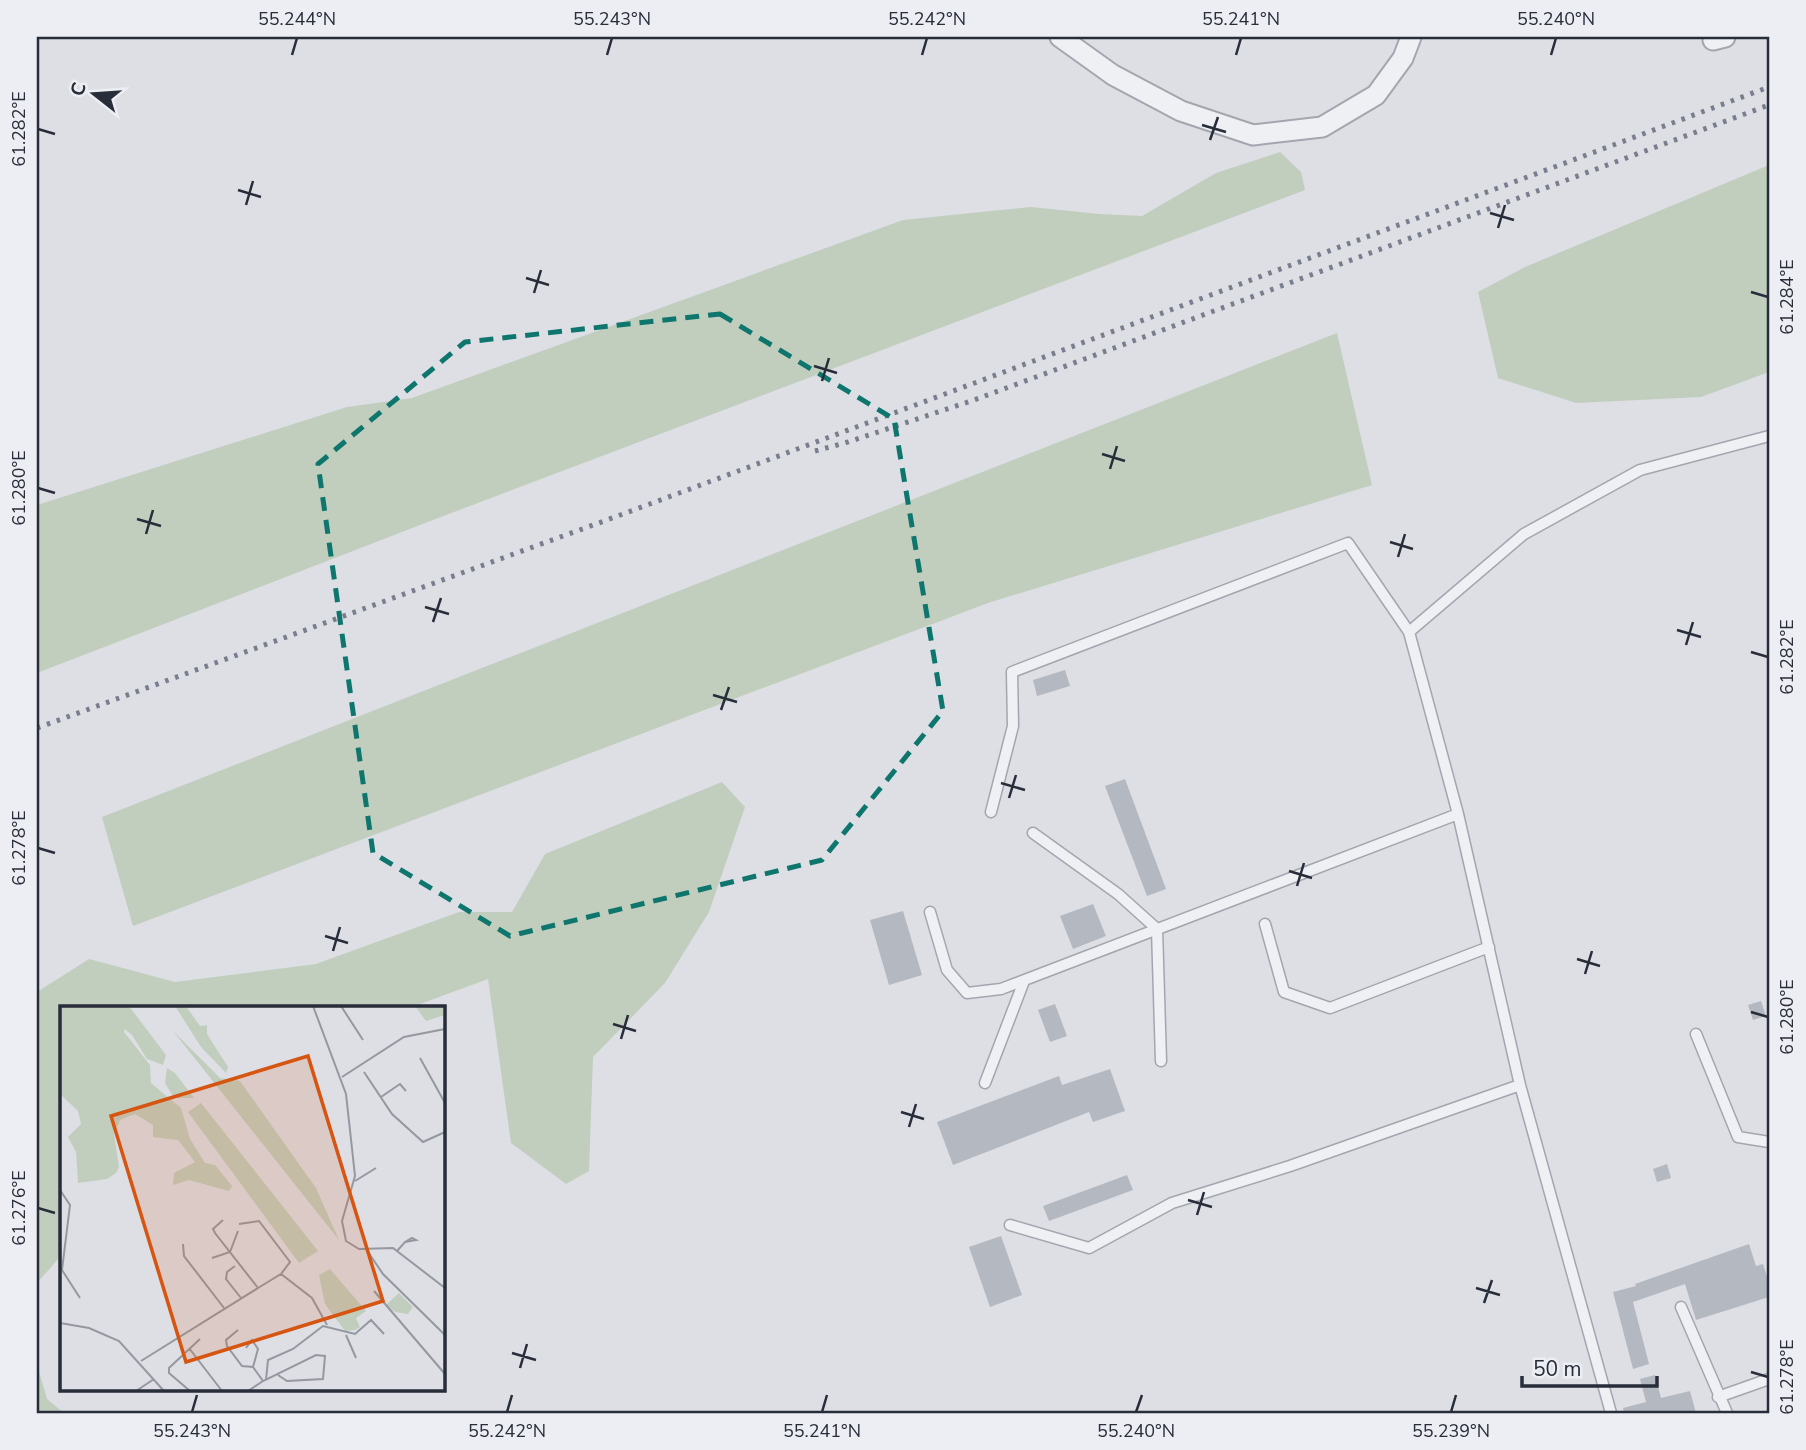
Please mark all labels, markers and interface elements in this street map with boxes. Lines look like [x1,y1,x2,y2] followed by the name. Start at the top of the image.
[258,7,336,31] text: 55.244°N
[573,7,651,31] text: 55.243°N
[888,7,966,31] text: 55.242°N
[1202,7,1280,31] text: 55.241°N
[1517,7,1595,31] text: 55.240°N
[60,60,130,130] north arrow
[64,79,93,99] text: С
[7,91,31,167] text: 61.282°E
[1775,259,1799,335] text: 61.284°E
[7,450,31,526] text: 61.280°E
[1775,619,1799,695] text: 61.282°E
[7,810,31,886] text: 61.278°E
[1775,979,1799,1055] text: 61.280°E
[60,1006,444,1390] inset map
[7,1170,31,1246] text: 61.276°E
[1775,1339,1799,1415] text: 61.278°E
[1522,1345,1657,1389] scale bar
[1533,1355,1582,1383] text: 50 m
[153,1419,231,1443] text: 55.243°N
[468,1419,546,1443] text: 55.242°N
[783,1419,861,1443] text: 55.241°N
[1097,1419,1175,1443] text: 55.240°N
[1412,1419,1490,1443] text: 55.239°N

